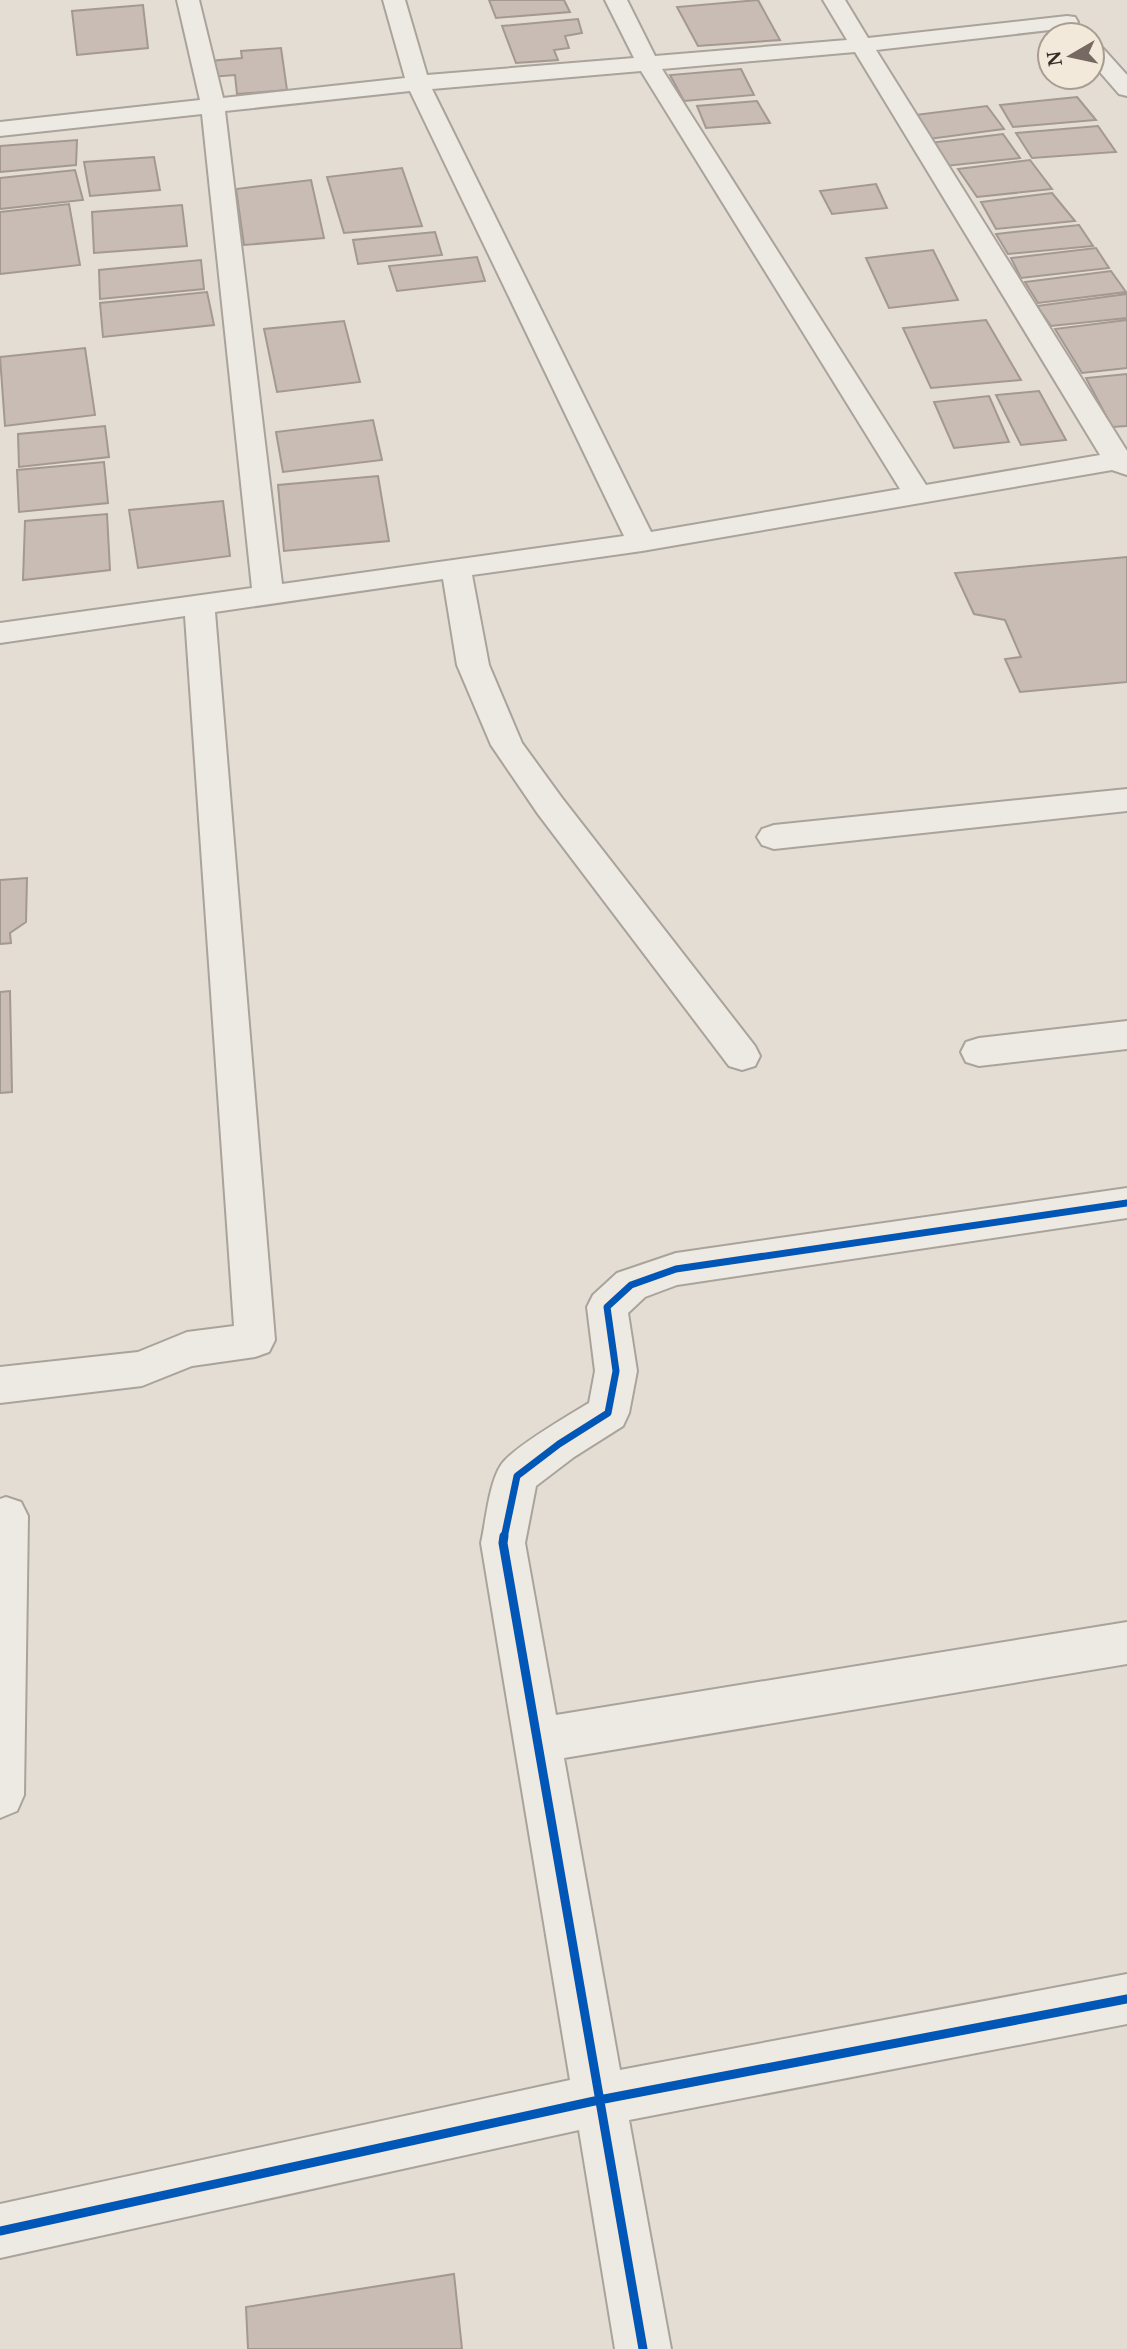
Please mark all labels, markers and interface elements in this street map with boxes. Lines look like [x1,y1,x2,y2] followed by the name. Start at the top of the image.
[1036,21,1106,91] north arrow
[1040,49,1068,68] text: N

